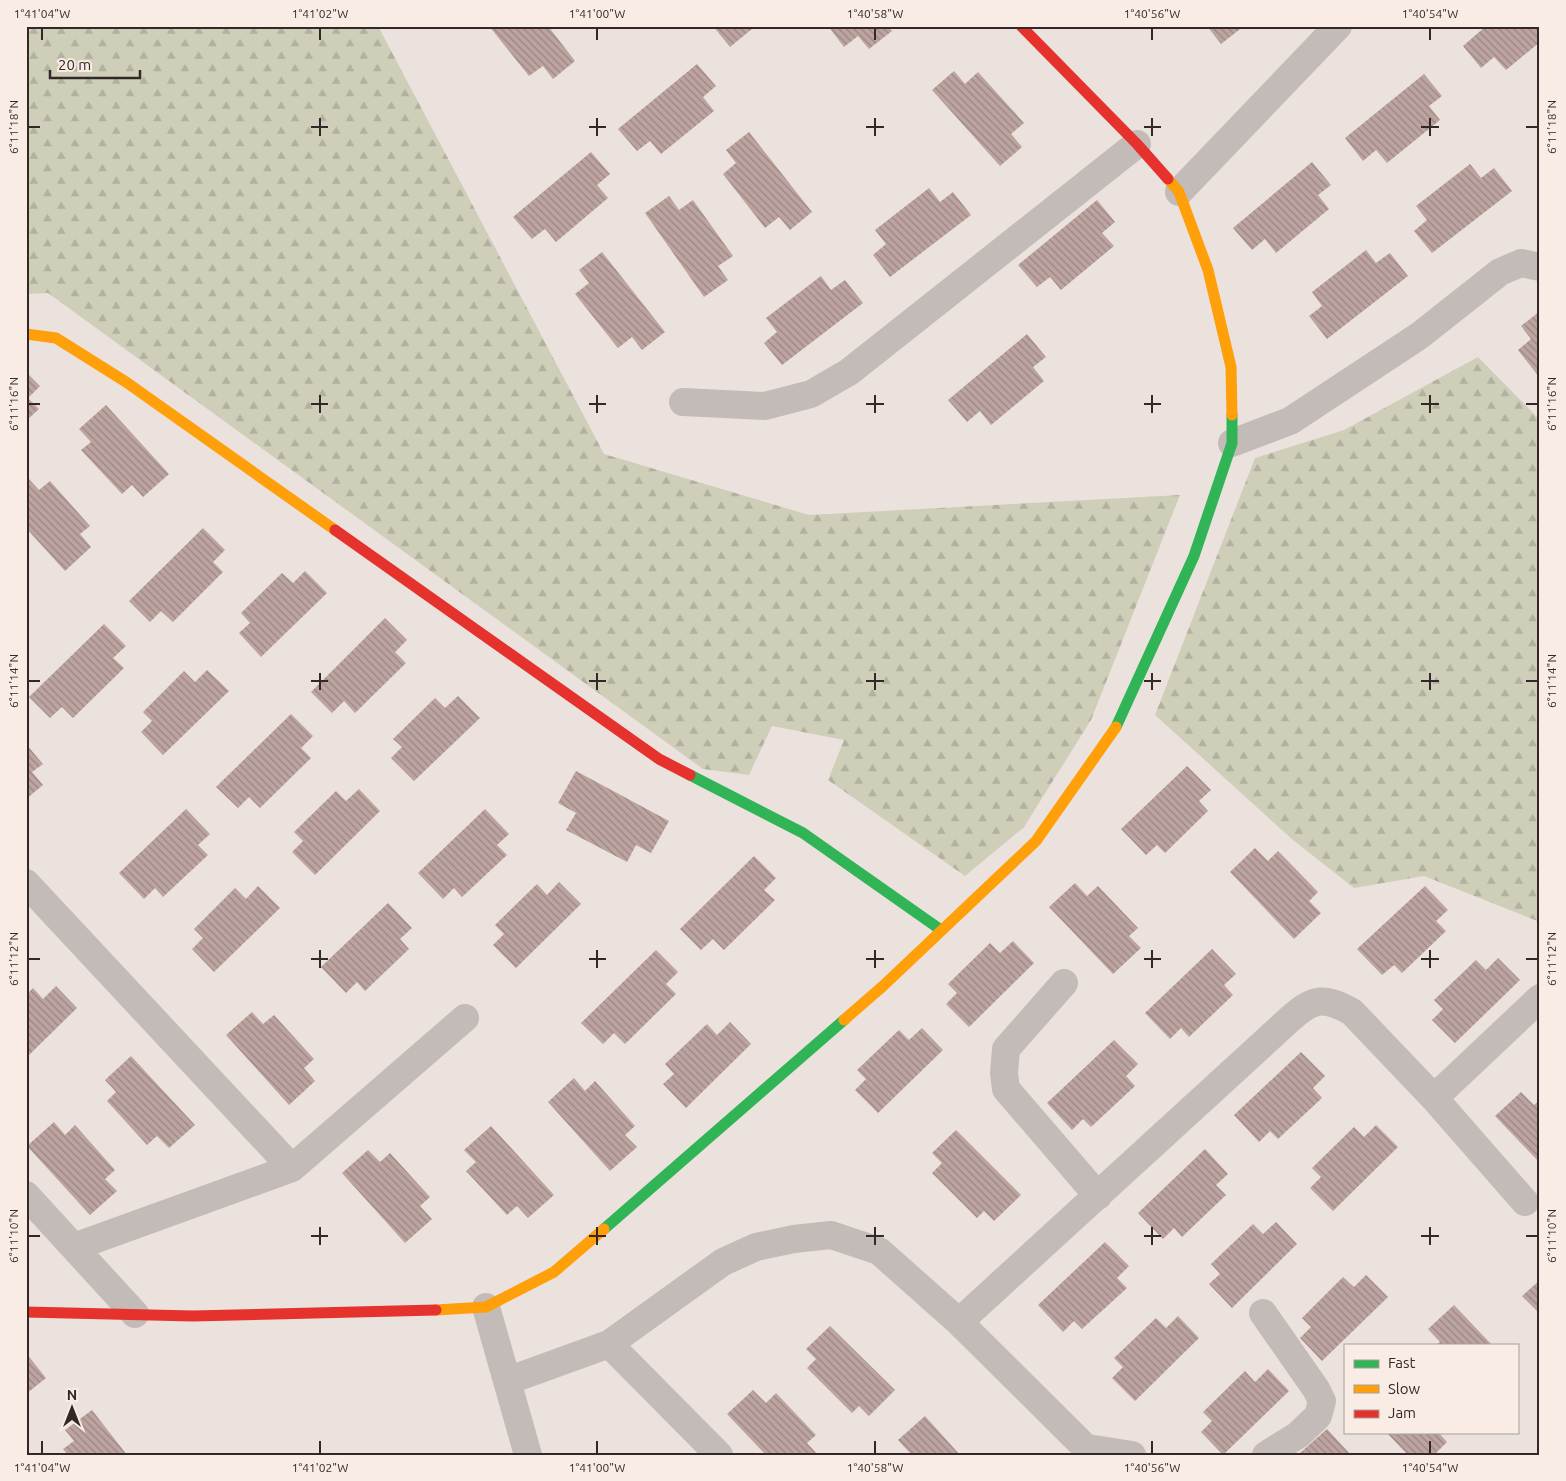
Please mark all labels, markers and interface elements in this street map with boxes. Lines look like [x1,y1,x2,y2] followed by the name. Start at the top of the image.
[14,7,70,20] text: 1°41'04"W
[292,7,348,20] text: 1°41'02"W
[569,7,625,20] text: 1°41'00"W
[847,7,903,20] text: 1°40'58"W
[1124,7,1180,20] text: 1°40'56"W
[1402,7,1458,20] text: 1°40'54"W
[50,48,140,80] scale bar
[58,56,91,73] text: 20 m
[7,100,20,154] text: 6°11'18"N
[1545,100,1558,154] text: 6°11'18"N
[7,377,20,431] text: 6°11'16"N
[1545,377,1558,431] text: 6°11'16"N
[7,654,20,708] text: 6°11'14"N
[1545,654,1558,708] text: 6°11'14"N
[7,932,20,986] text: 6°11'12"N
[1545,932,1558,986] text: 6°11'12"N
[7,1209,20,1263] text: 6°11'10"N
[1545,1209,1558,1263] text: 6°11'10"N
[1344,1344,1518,1434] legend
[1388,1354,1416,1371] text: Fast
[1388,1380,1421,1397] text: Slow
[48,1384,98,1434] north arrow
[67,1387,77,1403] text: N
[1388,1404,1416,1421] text: Jam
[14,1461,70,1474] text: 1°41'04"W
[292,1461,348,1474] text: 1°41'02"W
[569,1461,625,1474] text: 1°41'00"W
[847,1461,903,1474] text: 1°40'58"W
[1124,1461,1180,1474] text: 1°40'56"W
[1402,1461,1458,1474] text: 1°40'54"W

